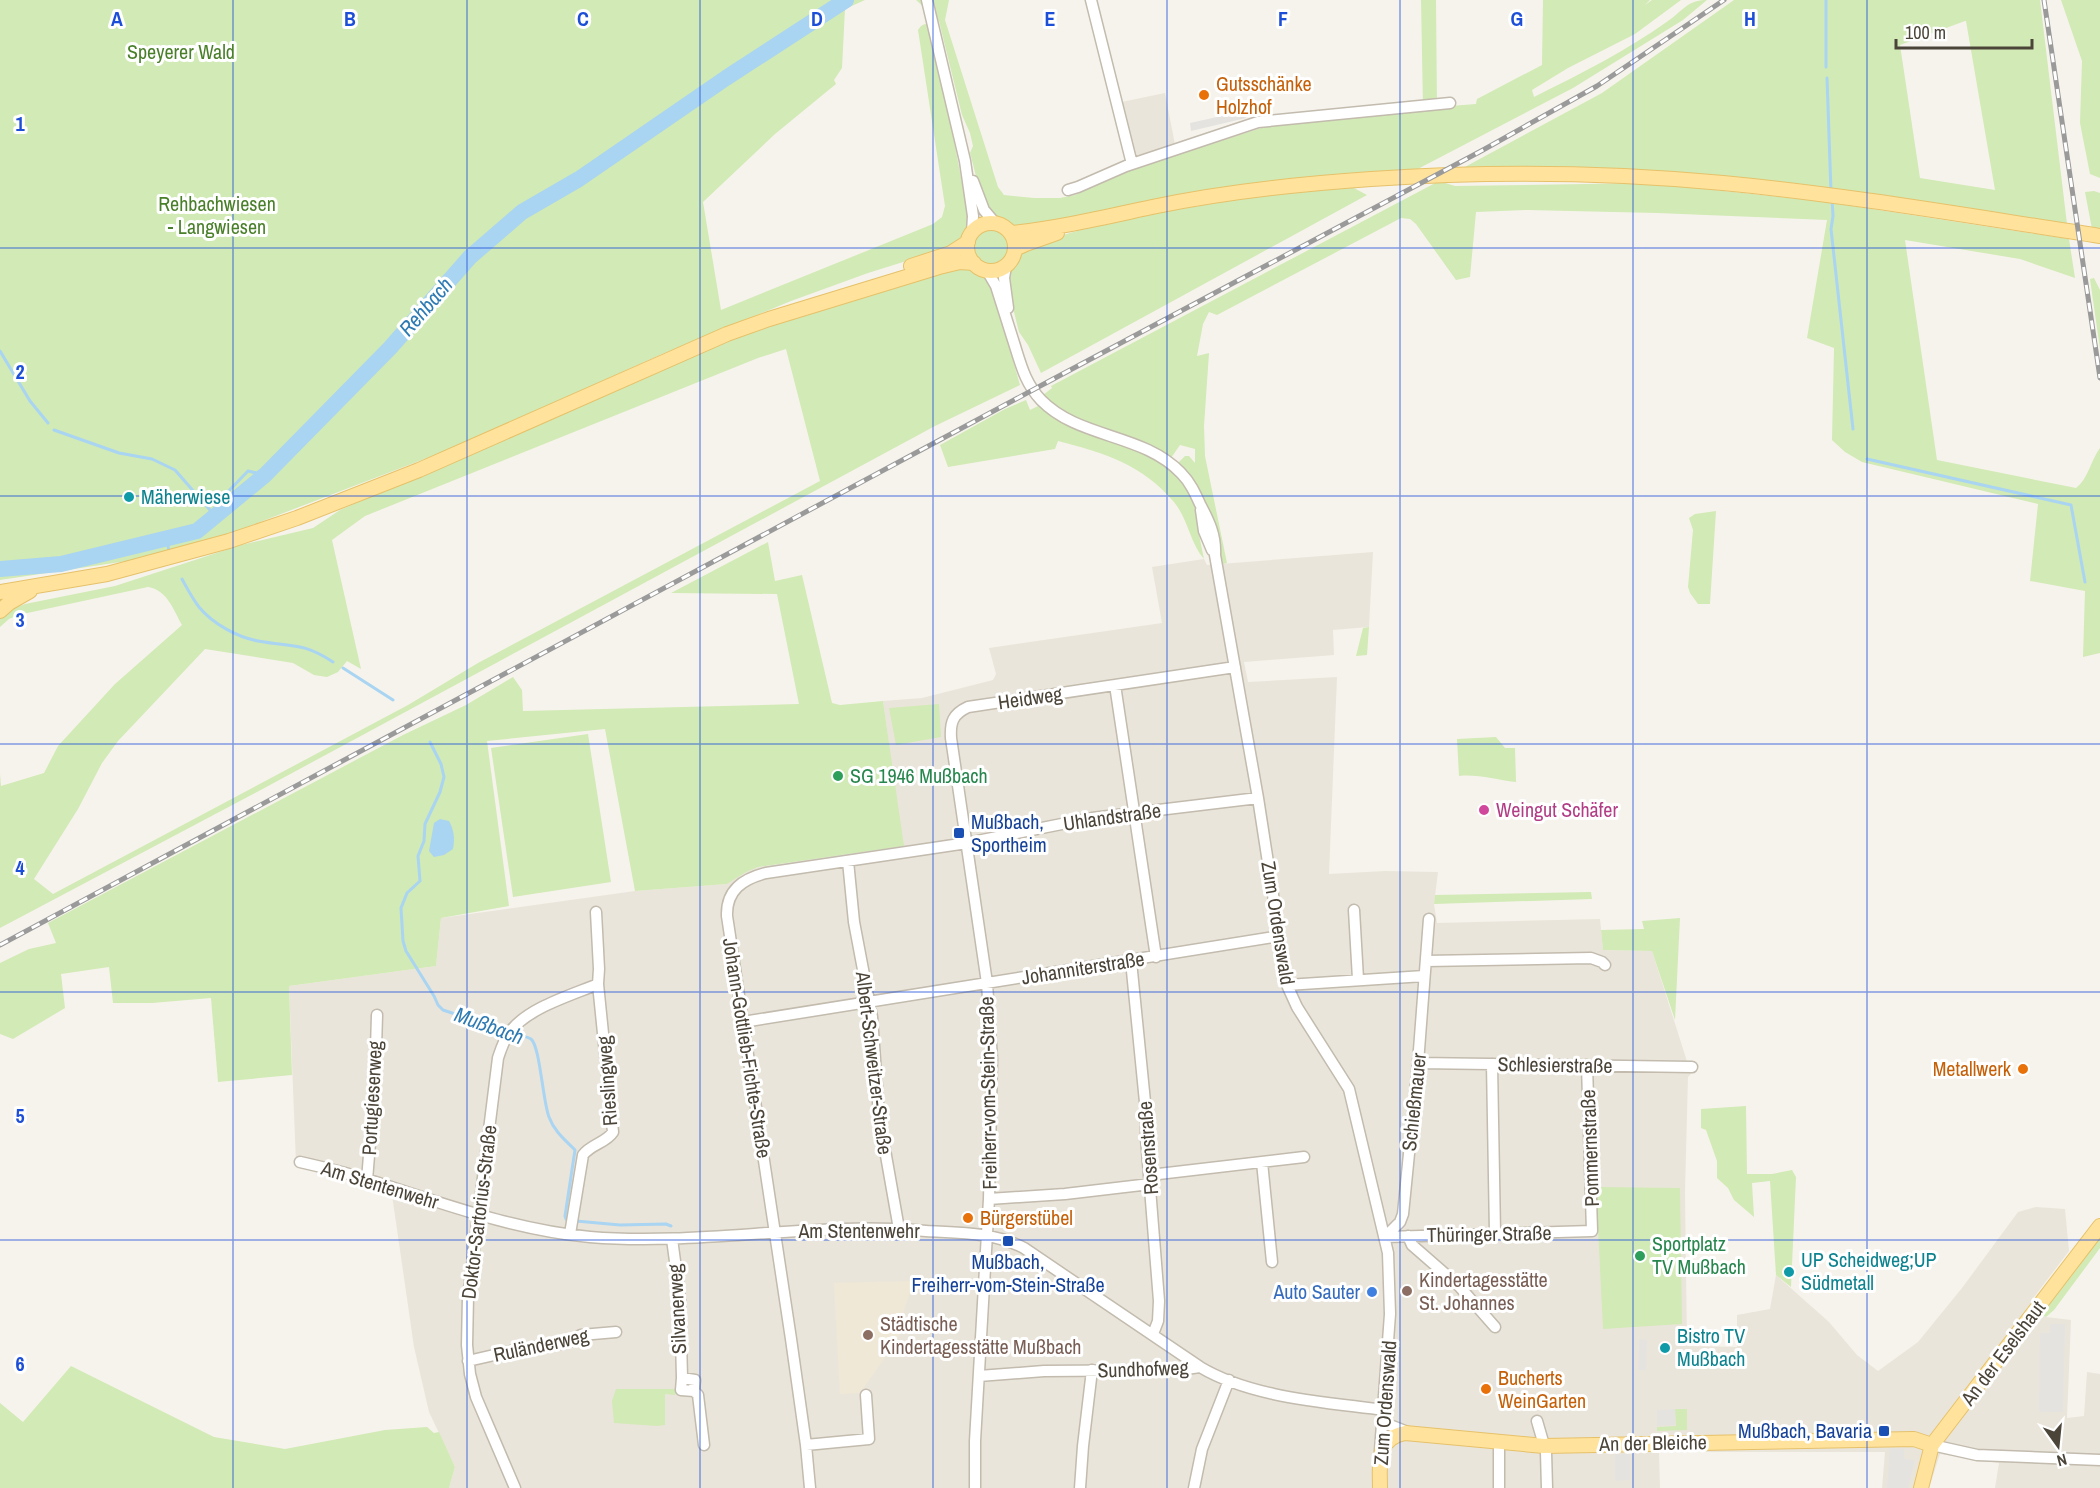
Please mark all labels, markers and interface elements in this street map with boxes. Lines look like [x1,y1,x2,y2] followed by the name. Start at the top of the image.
[111,5,123,32] text: A
[344,5,356,32] text: B
[577,5,589,32] text: C
[811,5,823,32] text: D
[1045,5,1056,32] text: E
[1278,5,1288,32] text: F
[1511,5,1523,32] text: G
[1744,5,1756,32] text: H
[1896,12,2032,50] scale bar
[1905,20,1946,45] text: 100 m
[127,38,235,65] park label: Speyerer Wald
[1216,70,1312,120] place label: Gutsschänke Holzhof
[1197,88,1211,102] marker: Gutsschänke Holzhof
[15,110,25,137] text: 1
[158,190,276,240] park label: Rehbachwiesen - Langwiesen
[392,271,459,342] water label: Rehbach
[15,358,25,385] text: 2
[141,483,230,510] place label: Mäherwiese
[122,490,136,504] marker: Mäherwiese
[15,606,25,633] text: 3
[996,680,1064,715] street label: Heidweg
[850,762,988,789] place label: SG 1946 Mußbach
[831,769,845,783] marker: SG 1946 Mußbach
[1061,796,1163,837] street label: Uhlandstraße
[1496,796,1618,823] place label: Weingut Schäfer
[1477,803,1491,817] marker: Weingut Schäfer
[971,808,1047,858] place label: Mußbach, Sportheim
[952,826,966,840] marker: Mußbach, Sportheim
[15,854,25,881] text: 4
[1255,859,1302,987] street label: Zum Ordenswald
[717,936,778,1160] street label: Johann-Gottlieb-Fichte-Straße
[1020,944,1146,991] street label: Johanniterstraße
[850,969,899,1156] street label: Albert-Schweitzer-Straße
[972,996,1003,1190] street label: Freiherr-vom-Stein-Straße
[450,1000,528,1051] water label: Mußbach
[590,1035,623,1127] street label: Rieslingweg
[355,1040,388,1156] street label: Portugieserweg
[1497,1050,1613,1079] street label: Schlesierstraße
[1395,1051,1432,1152] street label: Schießmauer
[1933,1055,2012,1082] place label: Metallwerk
[2016,1062,2030,1076] marker: Metallwerk
[1574,1089,1605,1207] street label: Pommernstraße
[1131,1100,1164,1196] street label: Rosenstraße
[15,1102,25,1129] text: 5
[454,1123,503,1300] street label: Doktor-Sartorius-Straße
[317,1154,443,1215] street label: Am Stentenwehr
[980,1204,1073,1231] place label: Bürgerstübel
[961,1211,975,1225] marker: Bürgerstübel
[797,1217,920,1244] street label: Am Stentenwehr
[1426,1219,1552,1248] street label: Thüringer Straße
[1652,1230,1746,1280] place label: Sportplatz TV Mußbach
[1001,1234,1015,1248] marker: Mußbach, Freiherr-vom-Stein-Straße
[1801,1246,1937,1296] place label: UP Scheidweg;UP Südmetall
[911,1248,1105,1298] place label: Mußbach, Freiherr-vom-Stein-Straße
[1633,1249,1647,1263] marker: Sportplatz TV Mußbach
[661,1263,692,1355] street label: Silvanerweg
[1782,1265,1796,1279] marker: UP Scheidweg;UP Südmetall
[1419,1266,1548,1316] place label: Kindertagesstätte St. Johannes
[1272,1278,1361,1305] place label: Auto Sauter
[1400,1284,1414,1298] marker: Kindertagesstätte St. Johannes
[1365,1285,1379,1299] marker: Auto Sauter
[1954,1294,2051,1411] street label: An der Eselshaut
[880,1310,1081,1360] place label: Städtische Kindertagesstätte Mußbach
[491,1321,591,1368] street label: Ruländerweg
[1677,1322,1745,1372] place label: Bistro TV Mußbach
[861,1328,875,1342] marker: Städtische Kindertagesstätte Mußbach
[1367,1340,1402,1466] street label: Zum Ordenswald
[1658,1341,1672,1355] marker: Bistro TV Mußbach
[15,1350,25,1377] text: 6
[1097,1353,1189,1384] street label: Sundhofweg
[1498,1364,1586,1414] place label: Bucherts WeinGarten
[1479,1382,1493,1396] marker: Bucherts WeinGarten
[2028,1416,2088,1476] north arrow
[1738,1417,1872,1444] place label: Mußbach, Bavaria
[1877,1424,1891,1438] marker: Mußbach, Bavaria
[1598,1428,1707,1457] street label: An der Bleiche
[2054,1449,2069,1472] text: N

